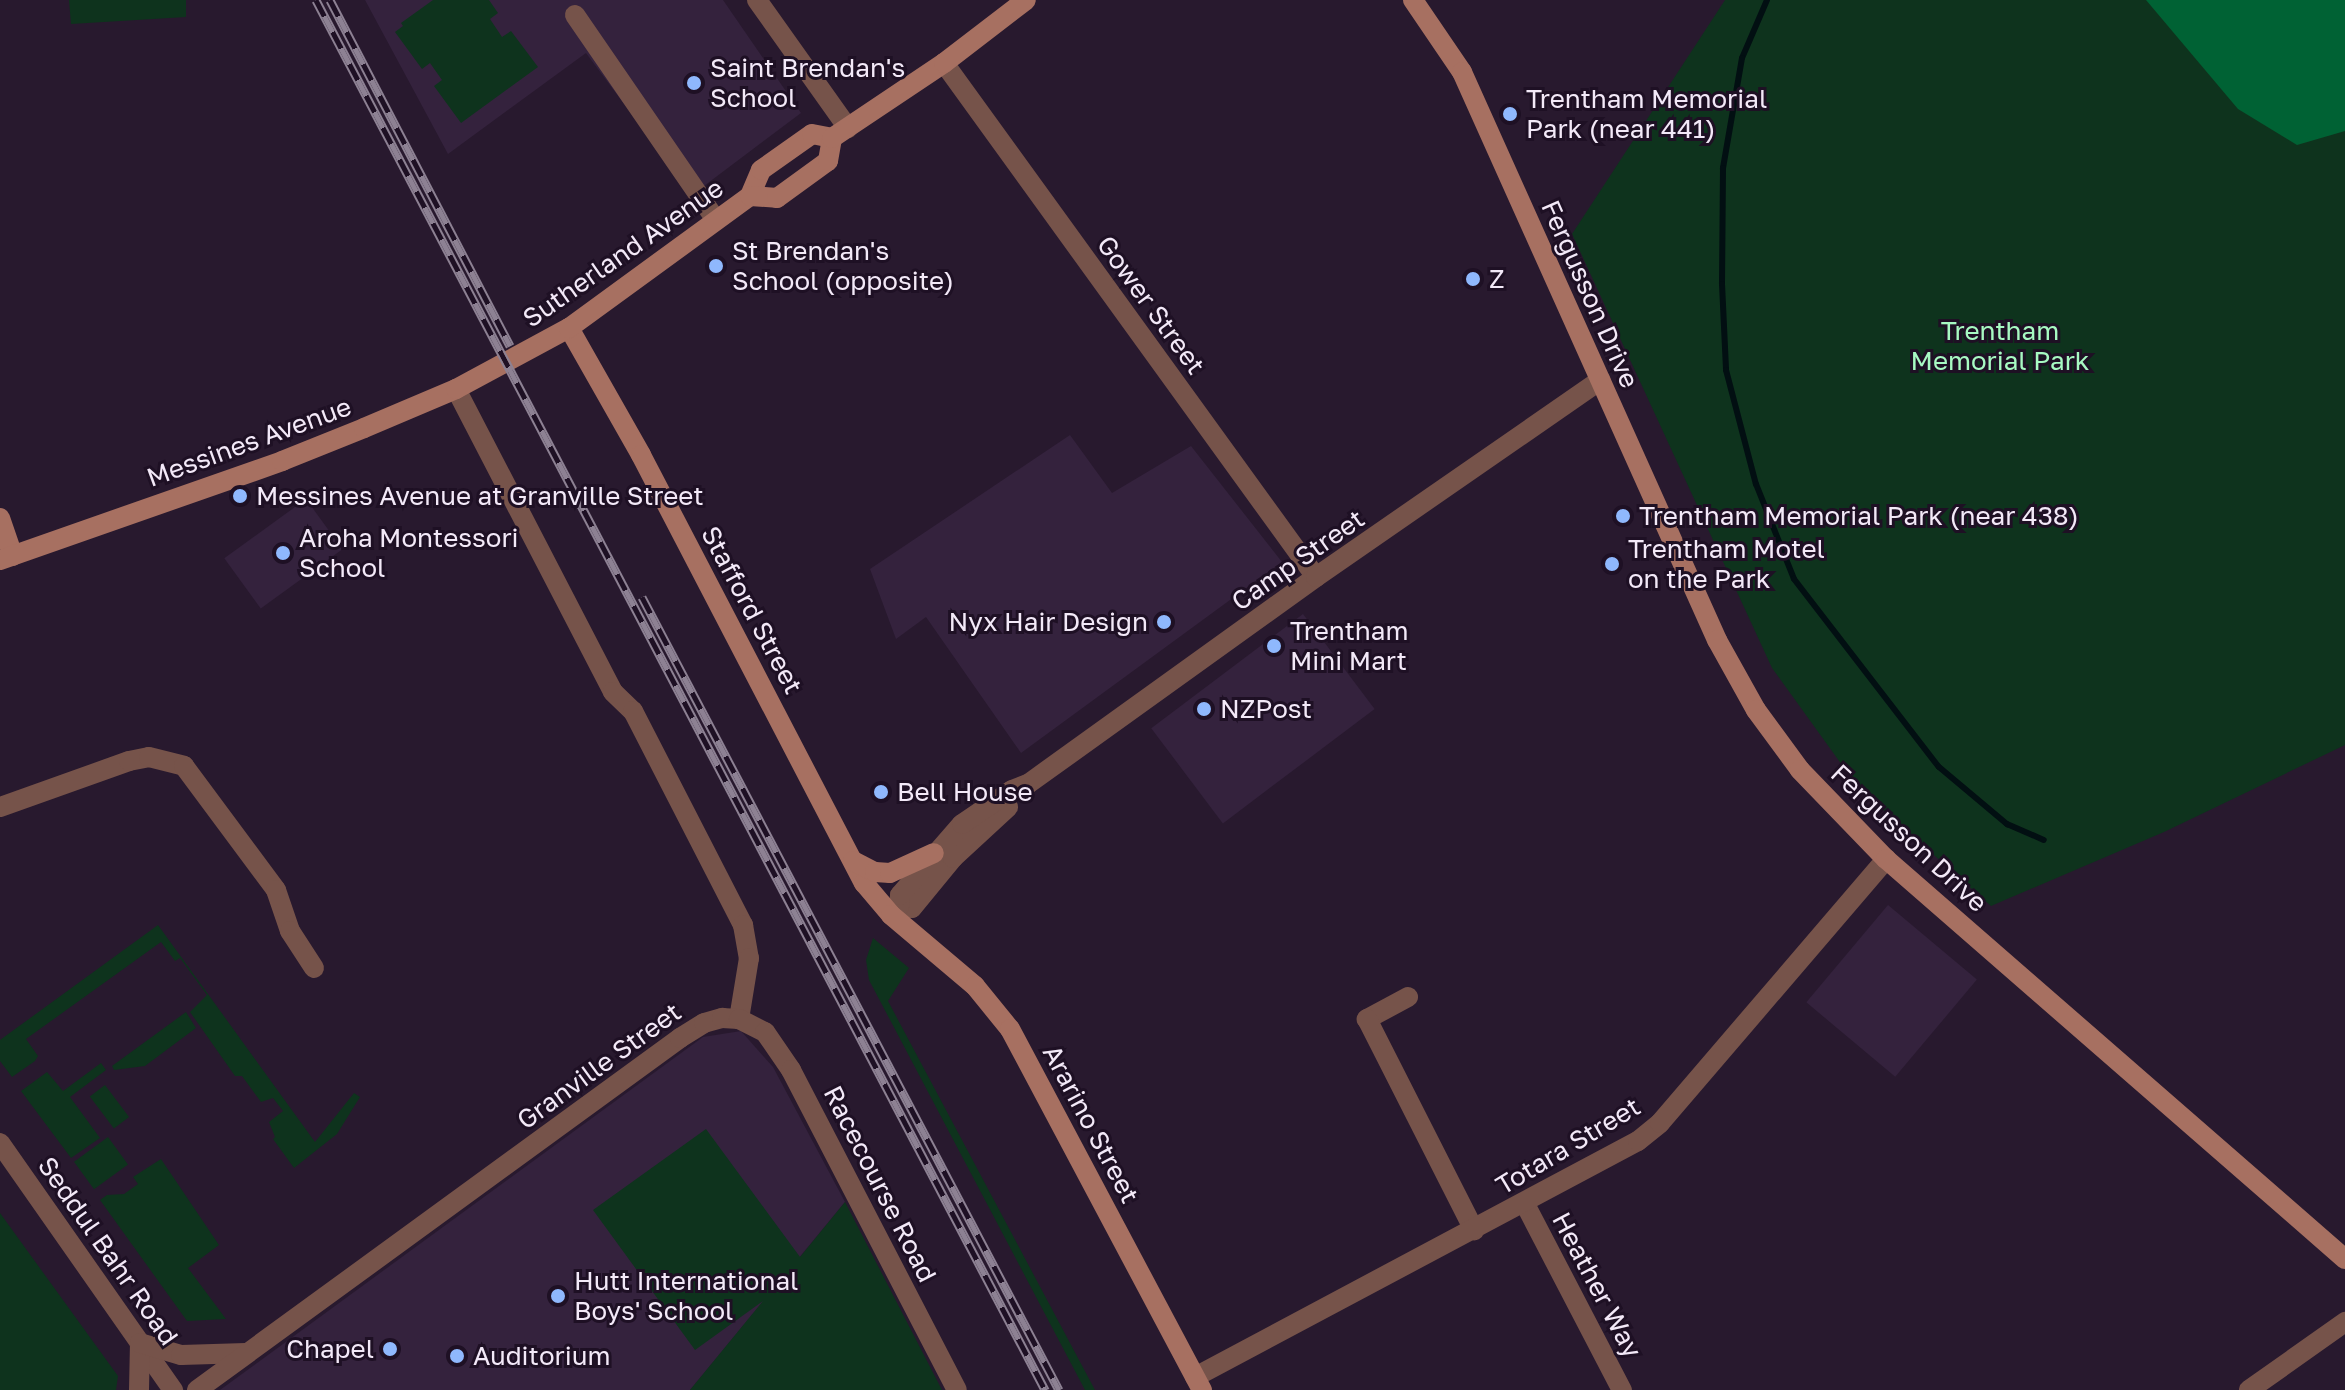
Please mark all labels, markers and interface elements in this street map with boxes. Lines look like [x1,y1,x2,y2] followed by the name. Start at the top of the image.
[710,52,905,114] place label: Saint Brendan's School
[685,74,703,92] marker: Saint Brendan's School
[1526,83,1767,144] place label: Trentham Memorial Park (near 441)
[1501,105,1519,123] marker: Trentham Memorial Park (near 441)
[517,172,729,334] street label: Sutherland Avenue
[1535,195,1645,393] street label: Fergusson Drive
[1090,230,1212,380] street label: Gower Street
[732,235,954,296] place label: St Brendan's School (opposite)
[707,257,725,275] marker: St Brendan's School (opposite)
[1489,263,1505,295] place label: Z
[1464,270,1482,288] marker: Z
[1911,315,2089,376] park label: Trentham Memorial Park
[143,391,355,493] street label: Messines Avenue
[256,480,704,512] place label: Messines Avenue at Granville Street
[231,487,249,505] marker: Messines Avenue at Granville Street
[1639,500,2079,532] place label: Trentham Memorial Park (near 438)
[1226,503,1370,617] street label: Camp Street
[1614,507,1632,525] marker: Trentham Memorial Park (near 438)
[695,521,809,699] street label: Stafford Street
[299,522,519,584] place label: Aroha Montessori School
[1628,533,1825,594] place label: Trentham Motel on the Park
[274,544,292,562] marker: Aroha Montessori School
[1603,555,1621,573] marker: Trentham Motel on the Park
[949,606,1148,638] place label: Nyx Hair Design
[1155,613,1173,631] marker: Nyx Hair Design
[1290,615,1409,676] place label: Trentham Mini Mart
[1265,637,1283,655] marker: Trentham Mini Mart
[1220,693,1312,725] place label: NZPost
[1195,700,1213,718] marker: NZPost
[1825,758,1993,918] street label: Fergusson Drive
[897,776,1033,808] place label: Bell House
[872,783,890,801] marker: Bell House
[511,996,687,1136] street label: Granville Street
[1036,1040,1146,1208] street label: Ararino Street
[817,1081,943,1287] street label: Racecourse Road
[1490,1091,1646,1201] street label: Totara Street
[31,1151,185,1351] street label: Seddul Bahr Road
[1546,1207,1648,1363] street label: Heather Way
[574,1265,798,1326] place label: Hutt International Boys' School
[549,1287,567,1305] marker: Hutt International Boys' School
[286,1333,374,1365] place label: Chapel
[381,1340,399,1358] marker: Chapel
[473,1340,610,1372] place label: Auditorium
[448,1347,466,1365] marker: Auditorium

